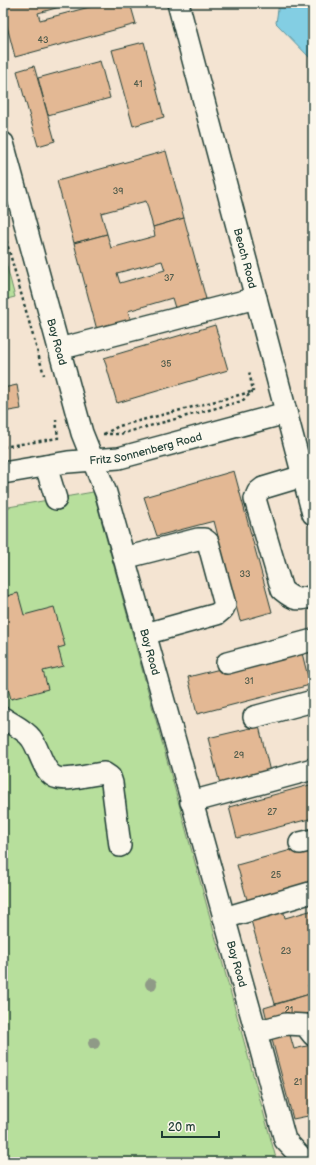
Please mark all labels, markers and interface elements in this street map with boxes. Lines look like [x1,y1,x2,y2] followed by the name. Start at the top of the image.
[37,35,49,46] house number: 43
[134,79,142,90] house number: 41
[113,186,123,197] house number: 39
[231,227,260,290] street label: Beach Road
[164,273,175,284] house number: 37
[45,317,70,366] street label: Bay Road
[161,359,171,370] house number: 35
[89,429,203,467] street label: Fritz Sonnenberg Road
[239,569,251,580] house number: 33
[138,627,163,676] street label: Bay Road
[244,676,254,687] house number: 31
[234,750,244,761] house number: 29
[267,807,277,818] house number: 27
[271,870,281,881] house number: 25
[224,939,250,989] street label: Bay Road
[281,946,292,957] house number: 23
[285,1005,293,1016] house number: 21
[294,1077,302,1088] house number: 21
[162,1113,219,1139] scale bar
[168,1120,195,1135] text: 20 m

